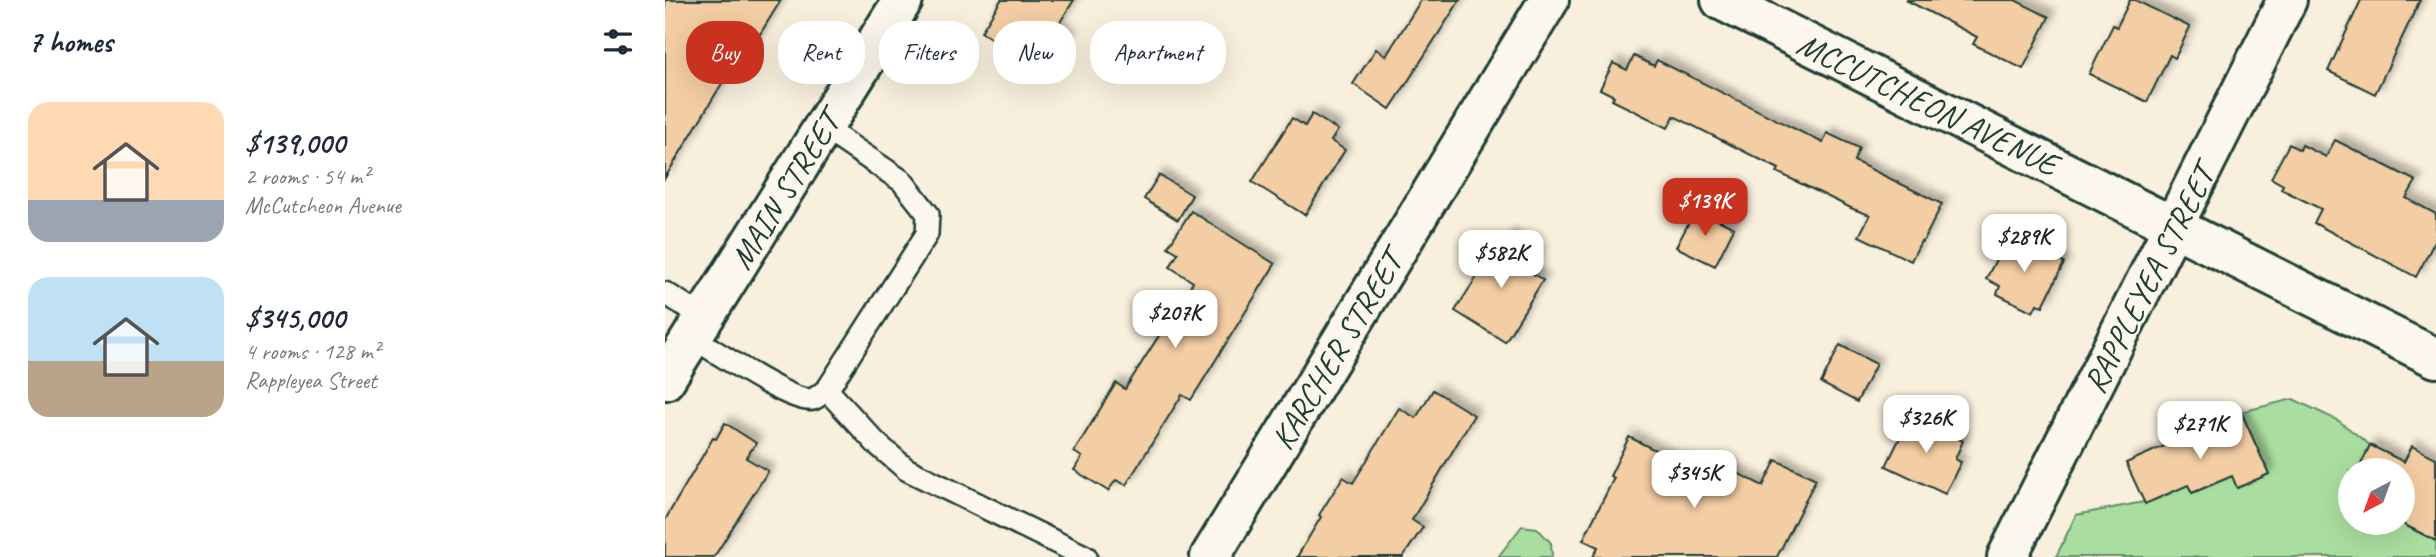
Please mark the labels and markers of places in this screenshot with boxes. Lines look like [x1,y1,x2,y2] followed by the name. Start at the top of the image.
[1656,178,1754,238] pin: $139K
[1975,215,2073,274] pin: $289K
[1452,230,1550,290] pin: $582K
[1126,290,1224,350] pin: $207K
[1877,396,1975,455] pin: $326K
[2151,402,2249,461] pin: $271K
[1645,450,1743,510] pin: $345K

